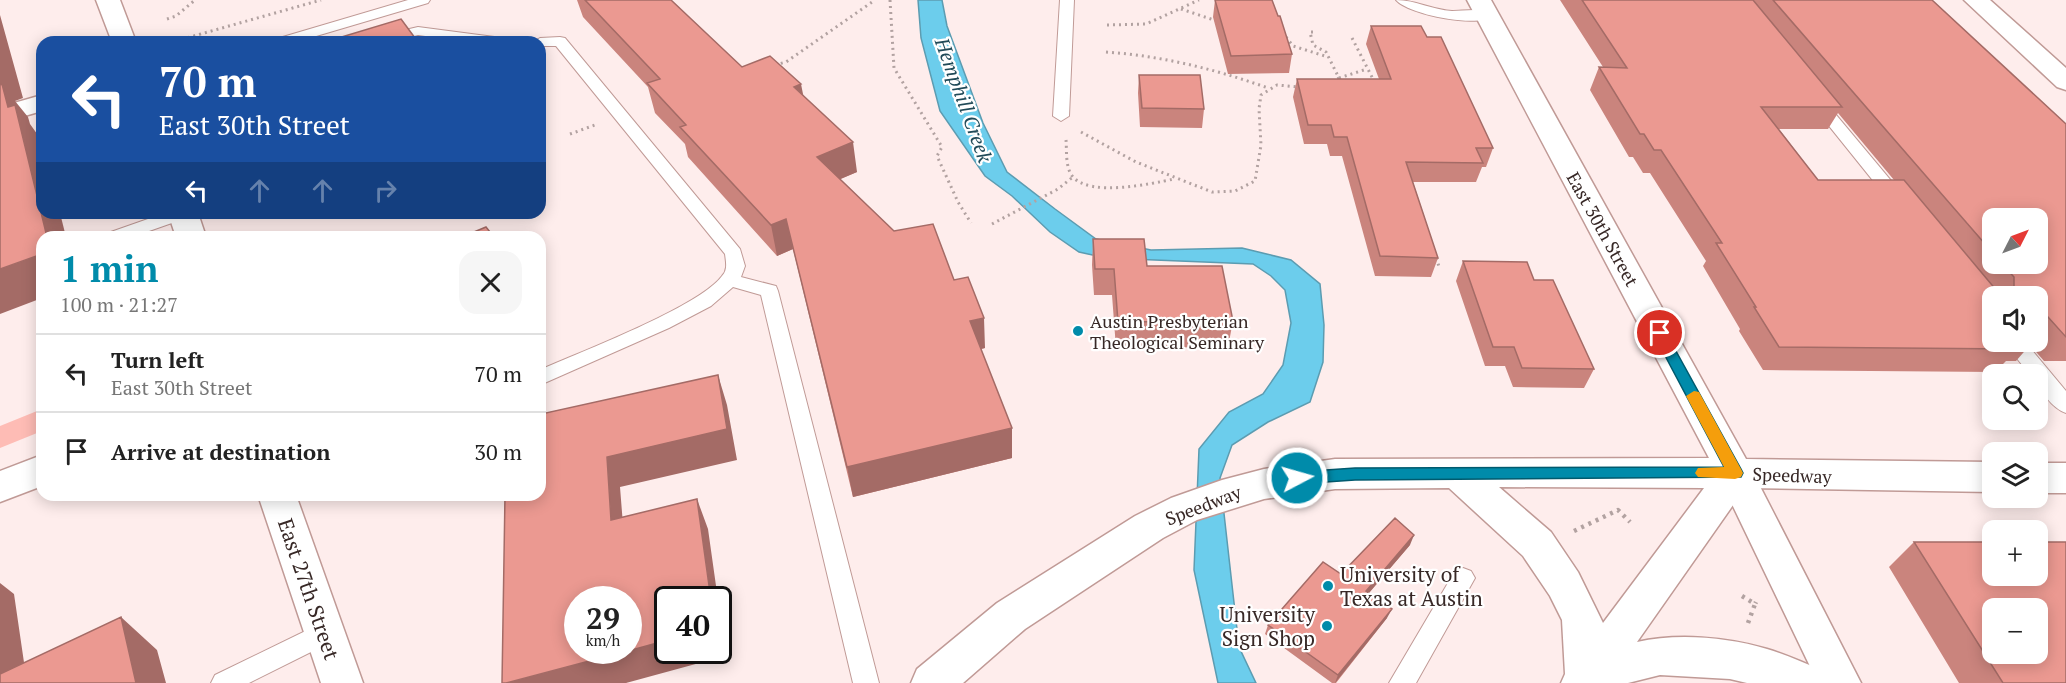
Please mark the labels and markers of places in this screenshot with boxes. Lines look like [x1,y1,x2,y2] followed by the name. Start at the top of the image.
[1634,307,1685,358] pin
[1090,309,1265,354] place label: Austin Presbyterian Theological Seminary
[1071,324,1085,338] marker: Austin Presbyterian Theological Seminary
[1340,560,1483,612] place label: University of Texas at Austin
[1321,579,1335,593] marker: University of Texas at Austin
[1219,600,1315,652] place label: University Sign Shop
[1320,619,1334,633] marker: University Sign Shop

